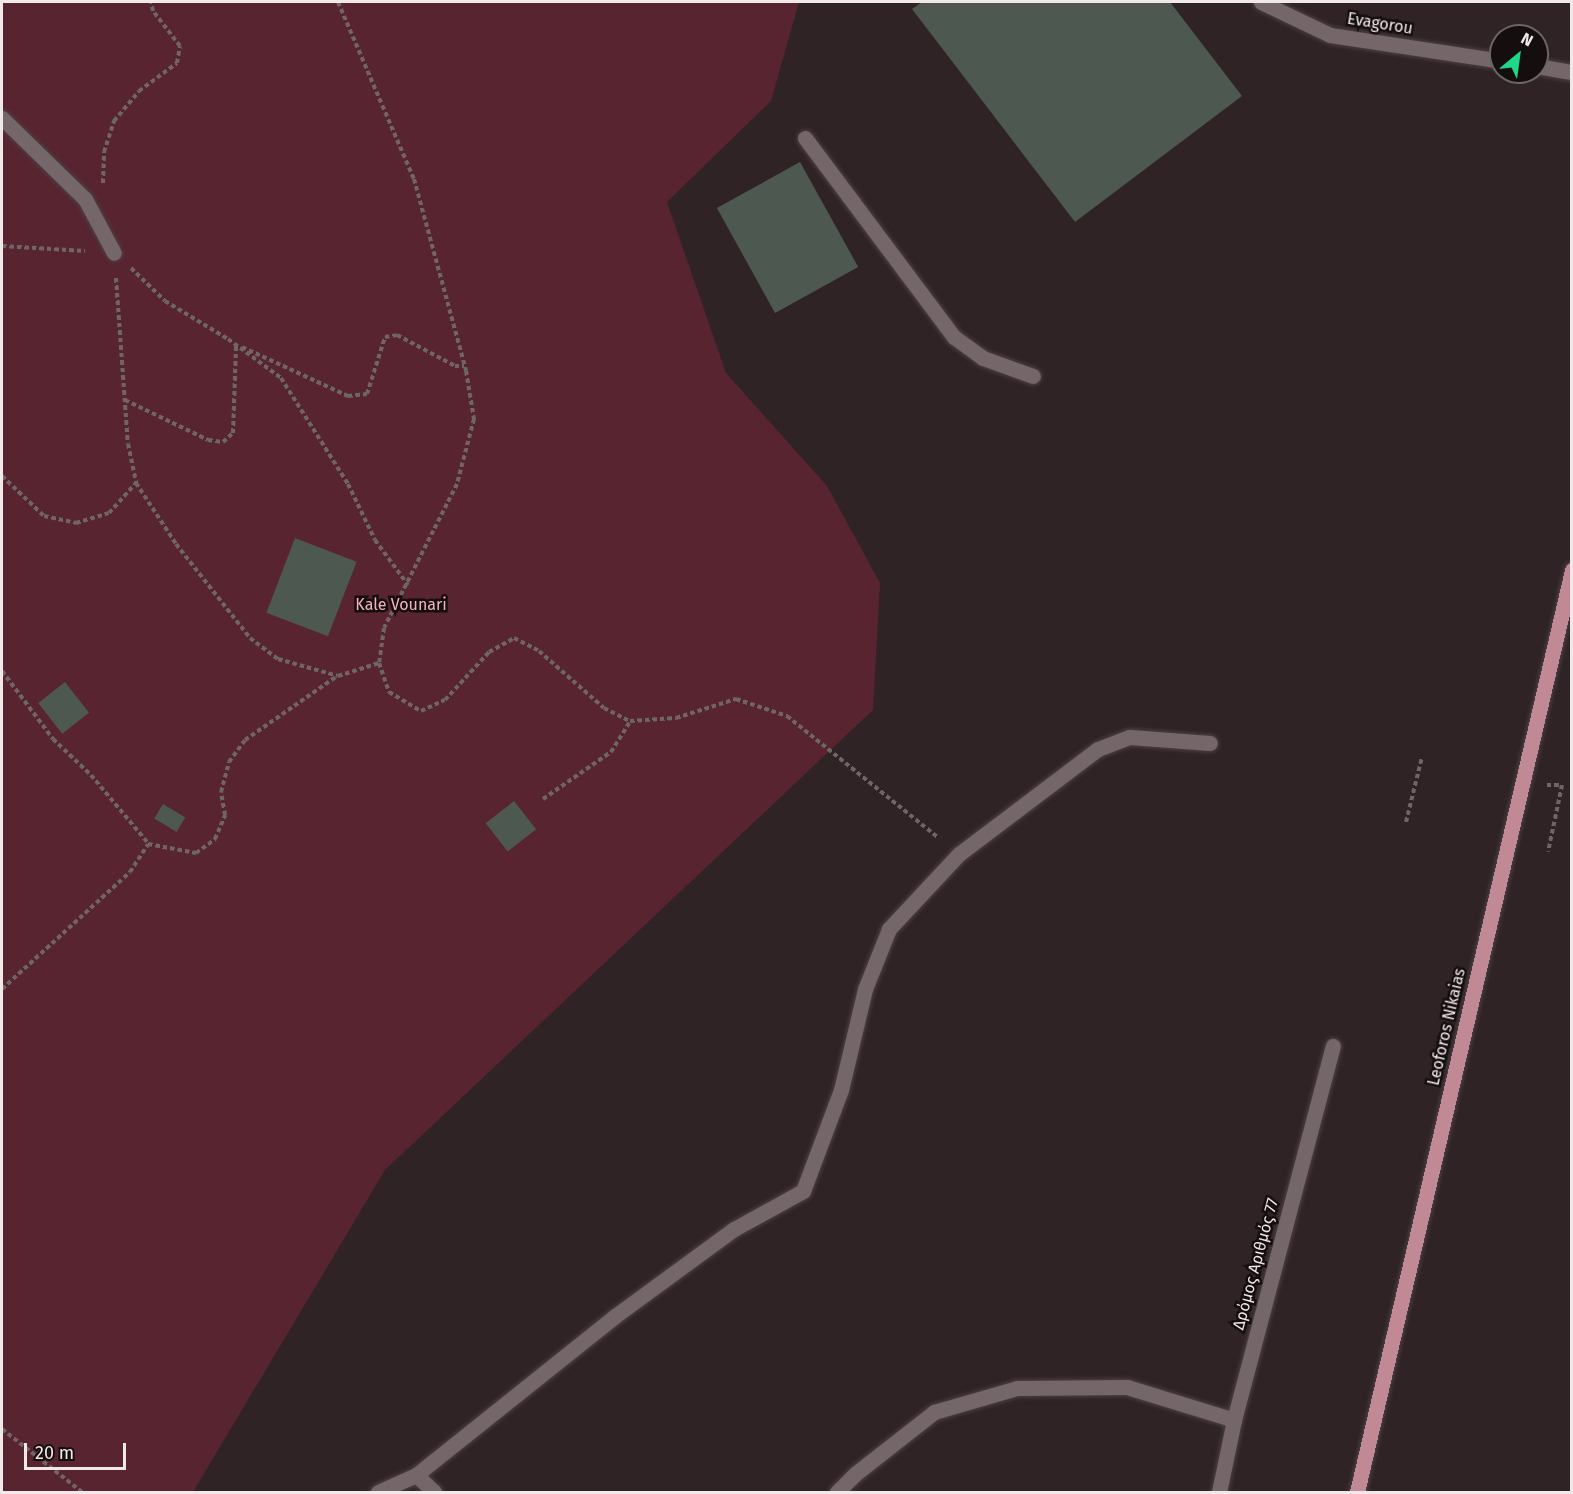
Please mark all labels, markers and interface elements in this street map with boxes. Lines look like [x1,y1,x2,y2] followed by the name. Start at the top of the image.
[1346,9,1414,39] street label: Evagorou
[1489,24,1549,84] north arrow
[1518,29,1536,50] text: N
[355,595,447,615] park label: Kale Vounari
[1424,967,1470,1087] street label: Leoforos Nikaias
[1229,1196,1283,1332] street label: Δρόμος Αριθμός 77
[27,1431,129,1469] scale bar
[35,1442,74,1464] text: 20 m

